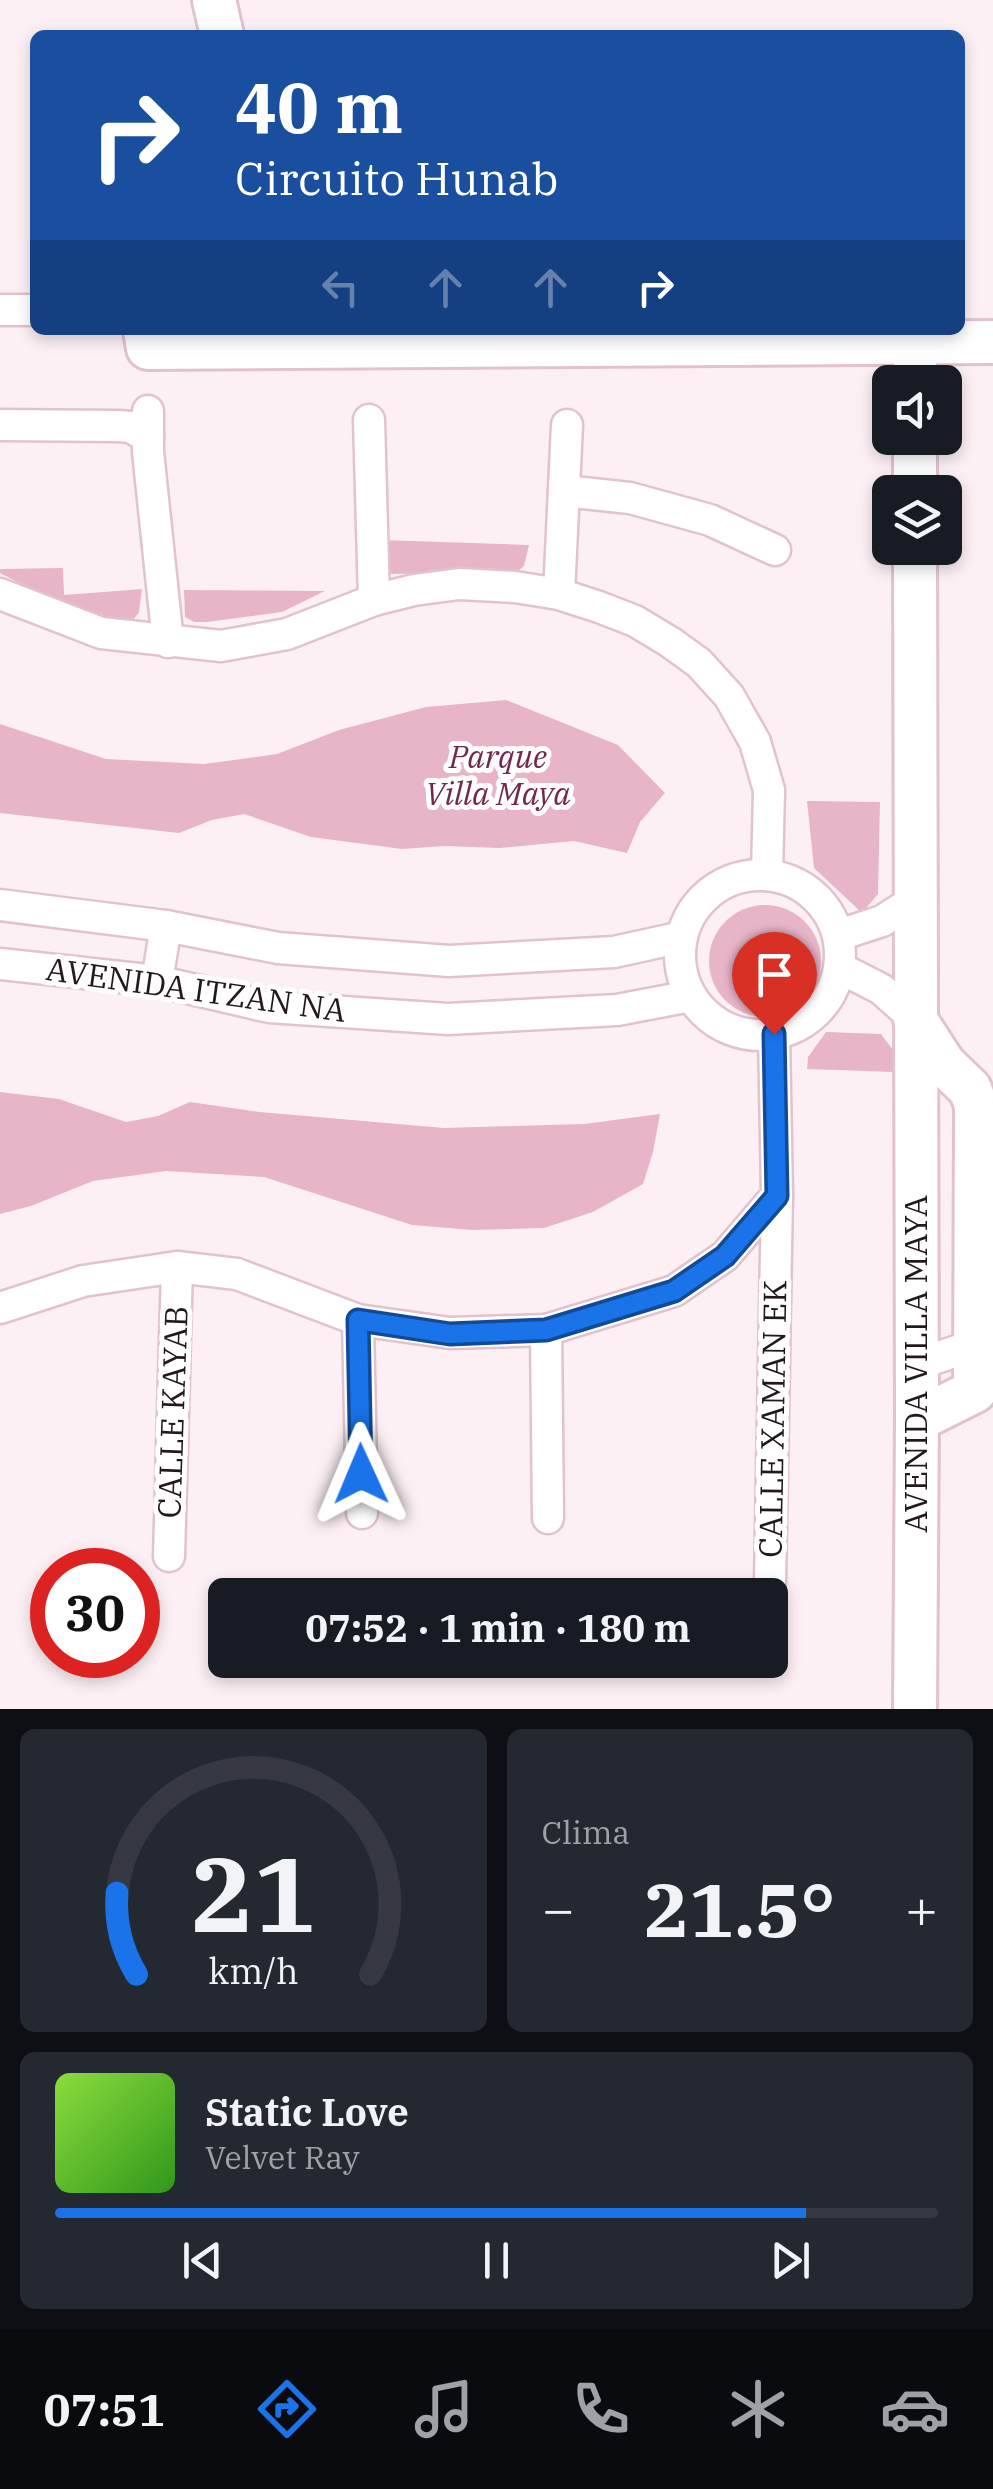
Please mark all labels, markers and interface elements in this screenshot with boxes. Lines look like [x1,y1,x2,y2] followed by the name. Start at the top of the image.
[235,61,403,152] text: 40 m
[70,70,200,200] icon: right
[235,149,558,207] text: Circuito Hunab
[313,260,368,315] icon: left
[418,260,473,315] icon: ahead
[523,260,578,315] icon: ahead
[628,260,683,315] icon: right
[872,365,962,565] map controls
[872,365,962,455] button: sound
[872,475,962,565] button: layers
[425,735,571,814] park label: Parque Villa Maya
[732,932,817,1035] pin
[44,947,349,1031] street label: AVENIDA ITZAN NA
[747,947,802,1002] icon: arrive
[894,1195,936,1533] street label: AVENIDA VILLA MAYA
[749,1280,795,1558] street label: CALLE XAMAN EK
[147,1305,197,1519] street label: CALLE KAYAB
[309,1422,413,1526] position arrow
[30,1548,160,1678] speed limit sign: 30
[305,1603,691,1652] text: 07:52 · 1 min · 180 m
[542,1811,630,1853] text: Clima
[191,1825,316,1961] text: 21
[644,1860,835,1958] text: 21.5°
[542,1873,575,1944] text: −
[905,1873,938,1944] text: +
[208,1947,298,1994] text: km/h
[205,2087,409,2136] text: Static Love
[205,2136,360,2178] text: Velvet Ray
[175,2233,230,2288] icon: previous
[469,2233,524,2288] icon: pause
[763,2233,818,2288] icon: next
[252,2374,322,2444] icon: directions
[409,2374,479,2444] icon: music
[566,2374,636,2444] icon: phone
[723,2374,793,2444] icon: climate
[880,2374,950,2444] icon: car
[43,2380,165,2438] text: 07:51

